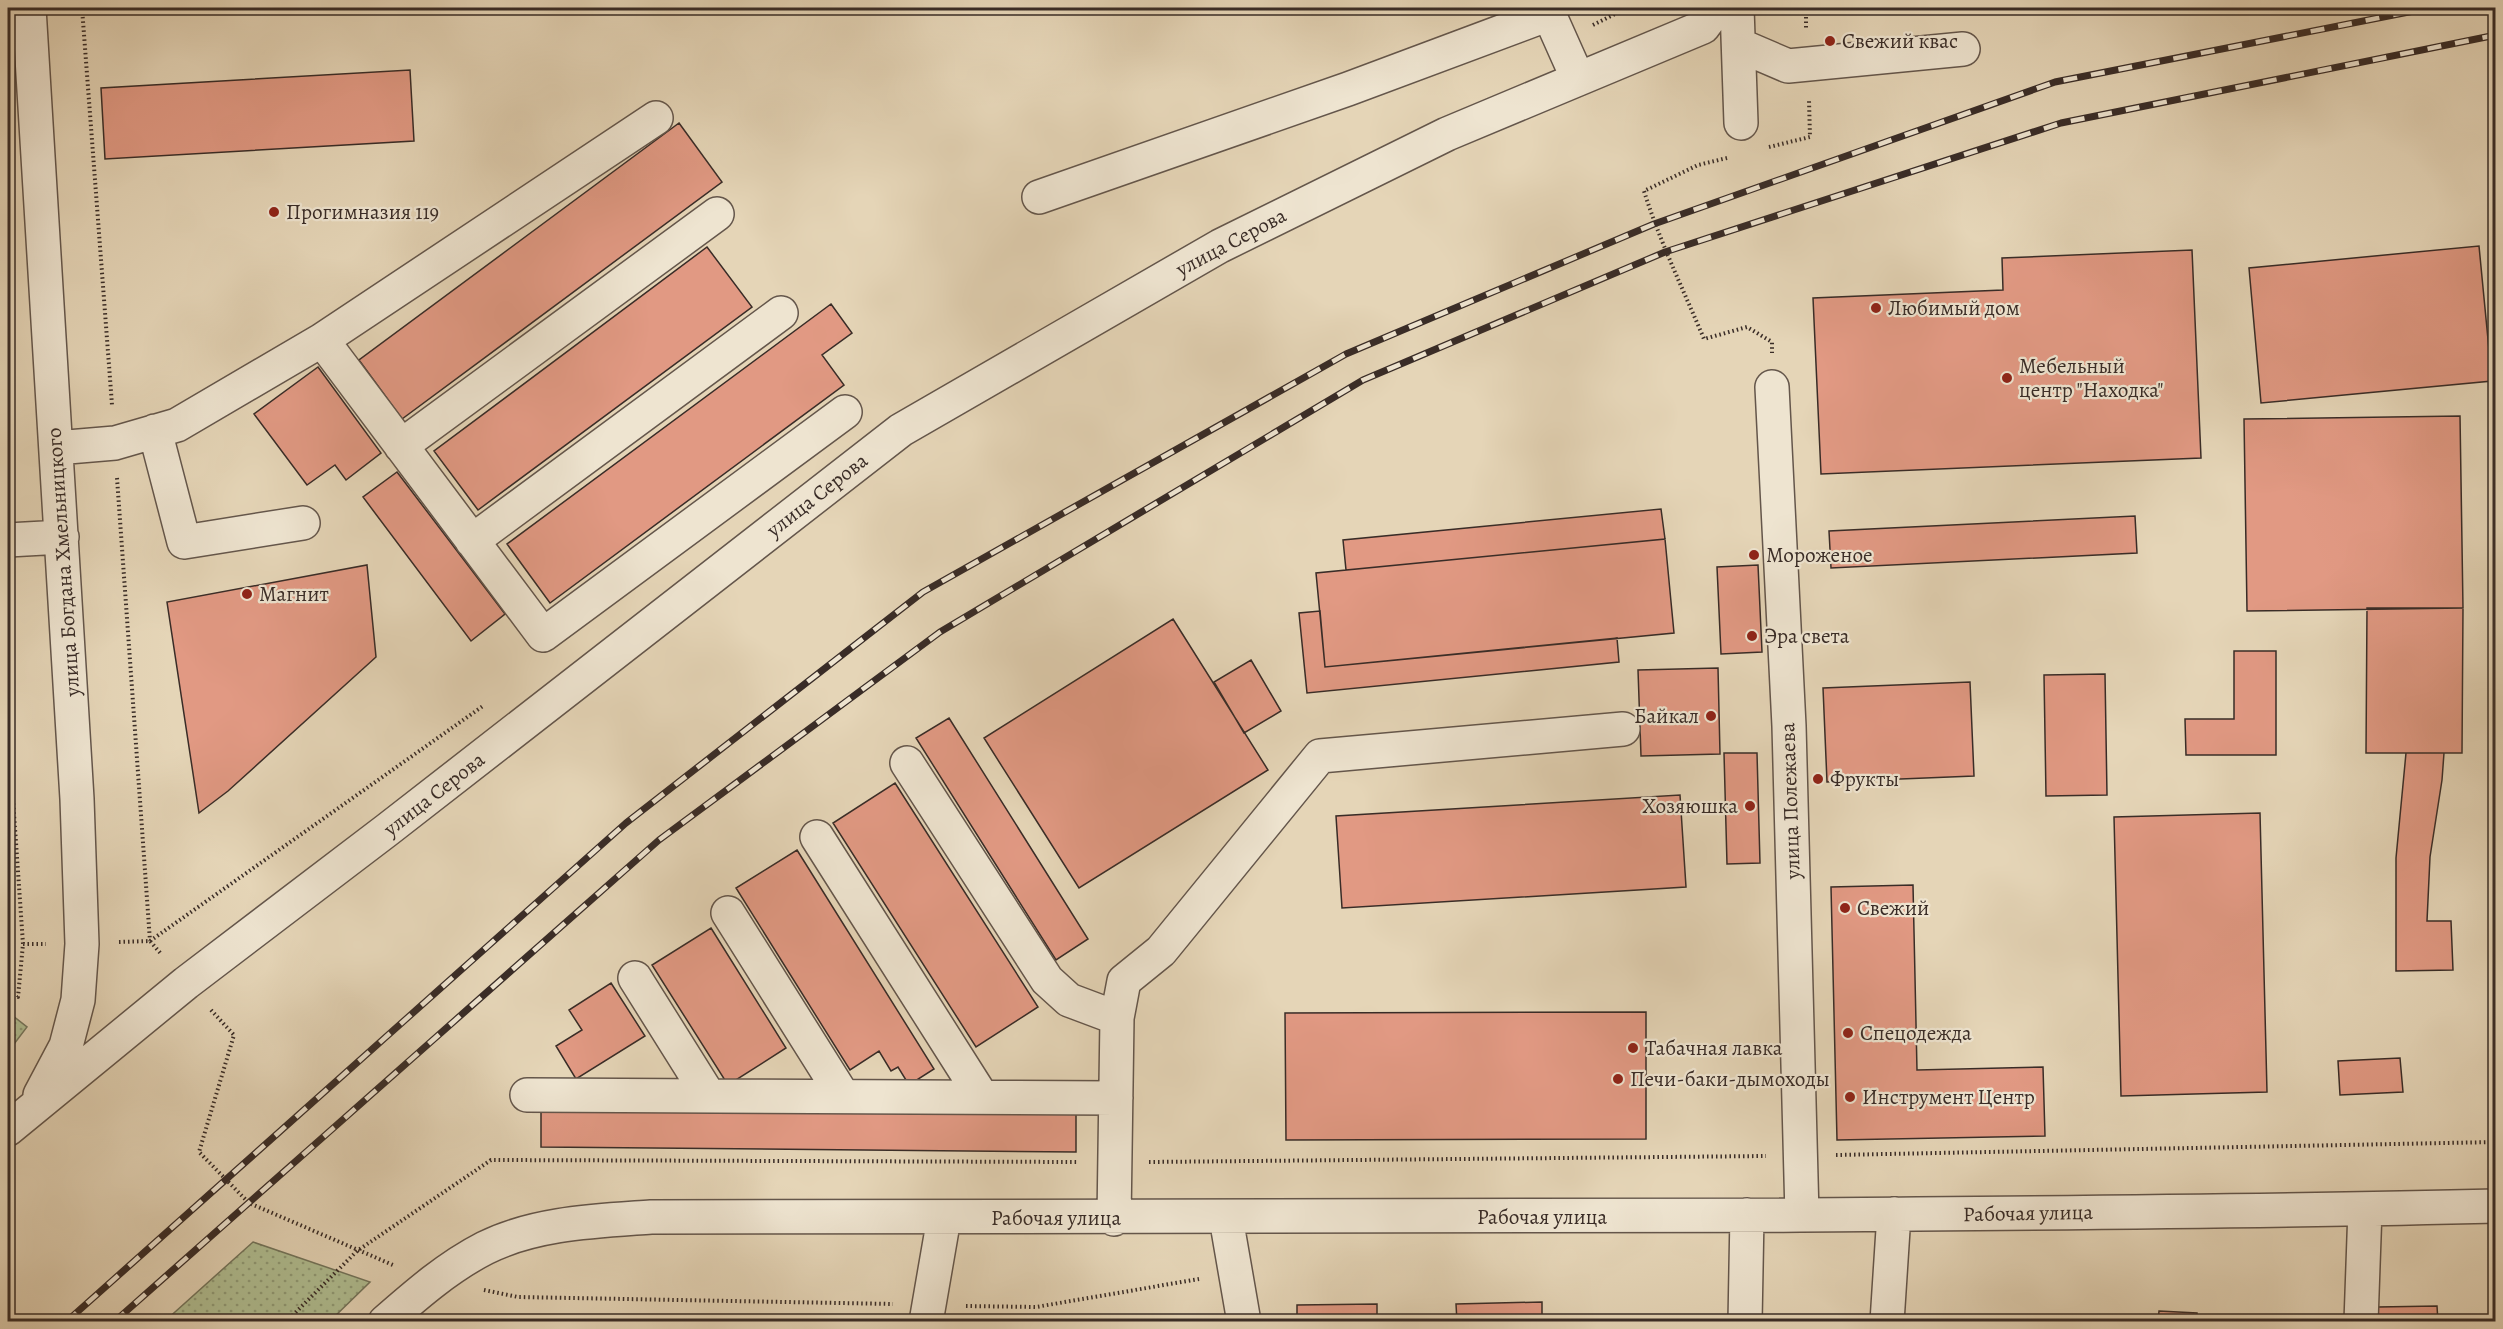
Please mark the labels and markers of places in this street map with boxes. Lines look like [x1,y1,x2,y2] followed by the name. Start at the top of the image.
[1842,27,1958,55] place label: Свежий квас
[1823,34,1837,48] marker: Свежий квас
[286,198,439,226] place label: Прогимназия 119
[267,205,281,219] marker: Прогимназия 119
[1888,294,2020,322] place label: Любимый дом
[1869,301,1883,315] marker: Любимый дом
[2019,352,2164,404] place label: Мебельный центр "Находка"
[2000,371,2014,385] marker: Мебельный центр "Находка"
[1766,541,1873,569] place label: Мороженое
[1747,548,1761,562] marker: Мороженое
[259,580,329,608] place label: Магнит
[240,587,254,601] marker: Магнит
[1764,622,1850,650] place label: Эра света
[1745,629,1759,643] marker: Эра света
[1634,702,1699,730] place label: Байкал
[1704,709,1718,723] marker: Байкал
[1830,765,1899,793] place label: Фрукты
[1811,772,1825,786] marker: Фрукты
[1642,792,1738,820] place label: Хозяюшка
[1743,799,1757,813] marker: Хозяюшка
[1857,894,1929,922] place label: Свежий
[1838,901,1852,915] marker: Свежий
[1860,1019,1972,1047] place label: Спецодежда
[1841,1026,1855,1040] marker: Спецодежда
[1645,1034,1783,1062] place label: Табачная лавка
[1626,1041,1640,1055] marker: Табачная лавка
[1630,1065,1830,1093] place label: Печи-баки-дымоходы
[1611,1072,1625,1086] marker: Печи-баки-дымоходы
[1862,1083,2035,1111] place label: Инструмент Центр
[1843,1090,1857,1104] marker: Инструмент Центр

